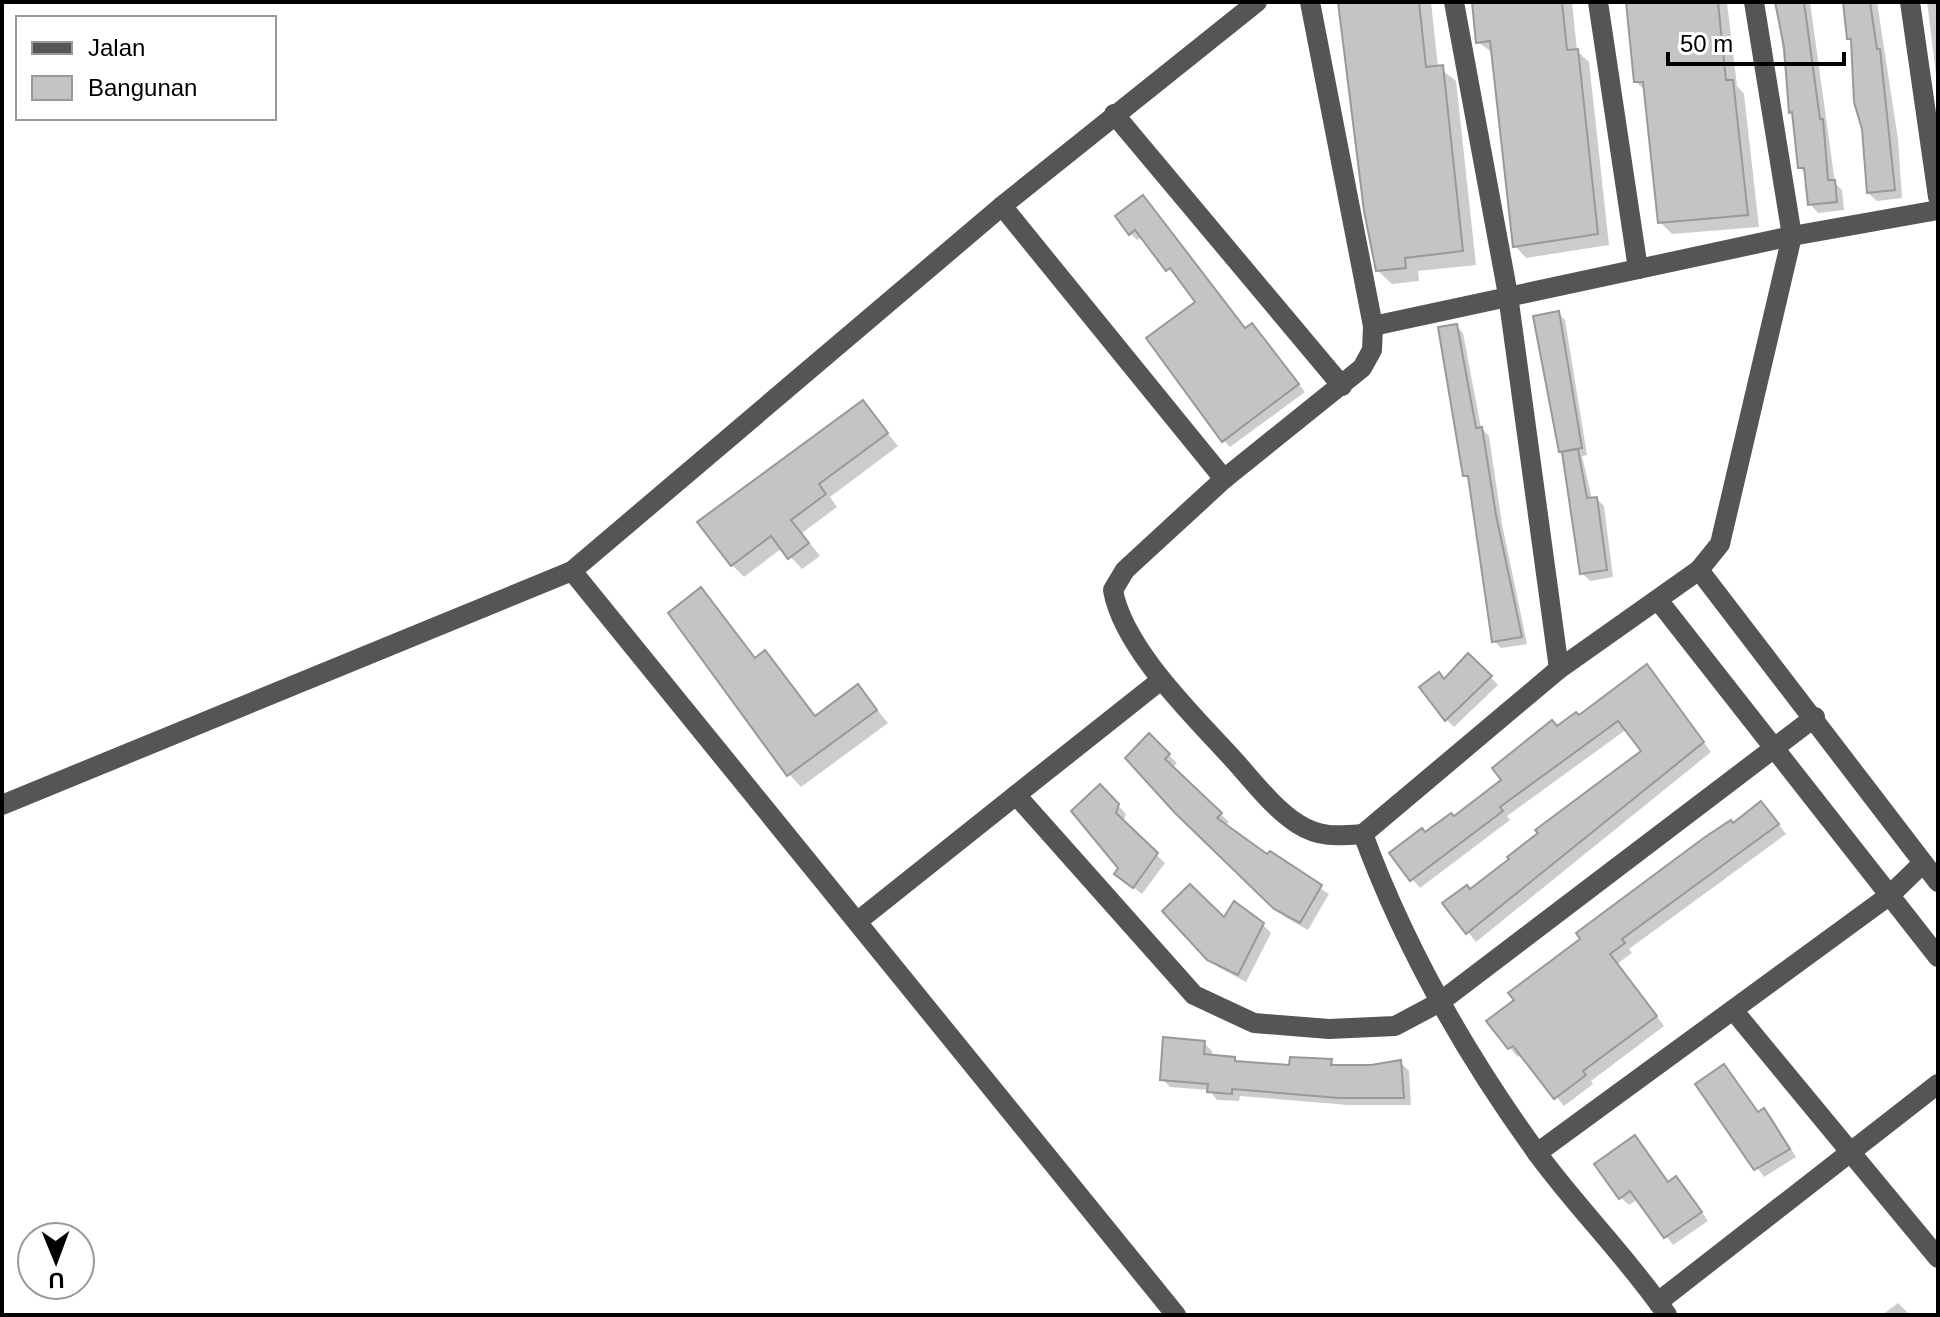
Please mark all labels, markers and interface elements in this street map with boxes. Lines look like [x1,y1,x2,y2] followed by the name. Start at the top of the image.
[16,16,276,120] legend
[1668,16,1844,66] scale bar
[1680,30,1733,57] text: 50 m
[88,34,145,61] text: Jalan
[88,74,197,101] text: Bangunan
[16,1221,96,1301] north arrow
[48,1268,65,1293] text: U

